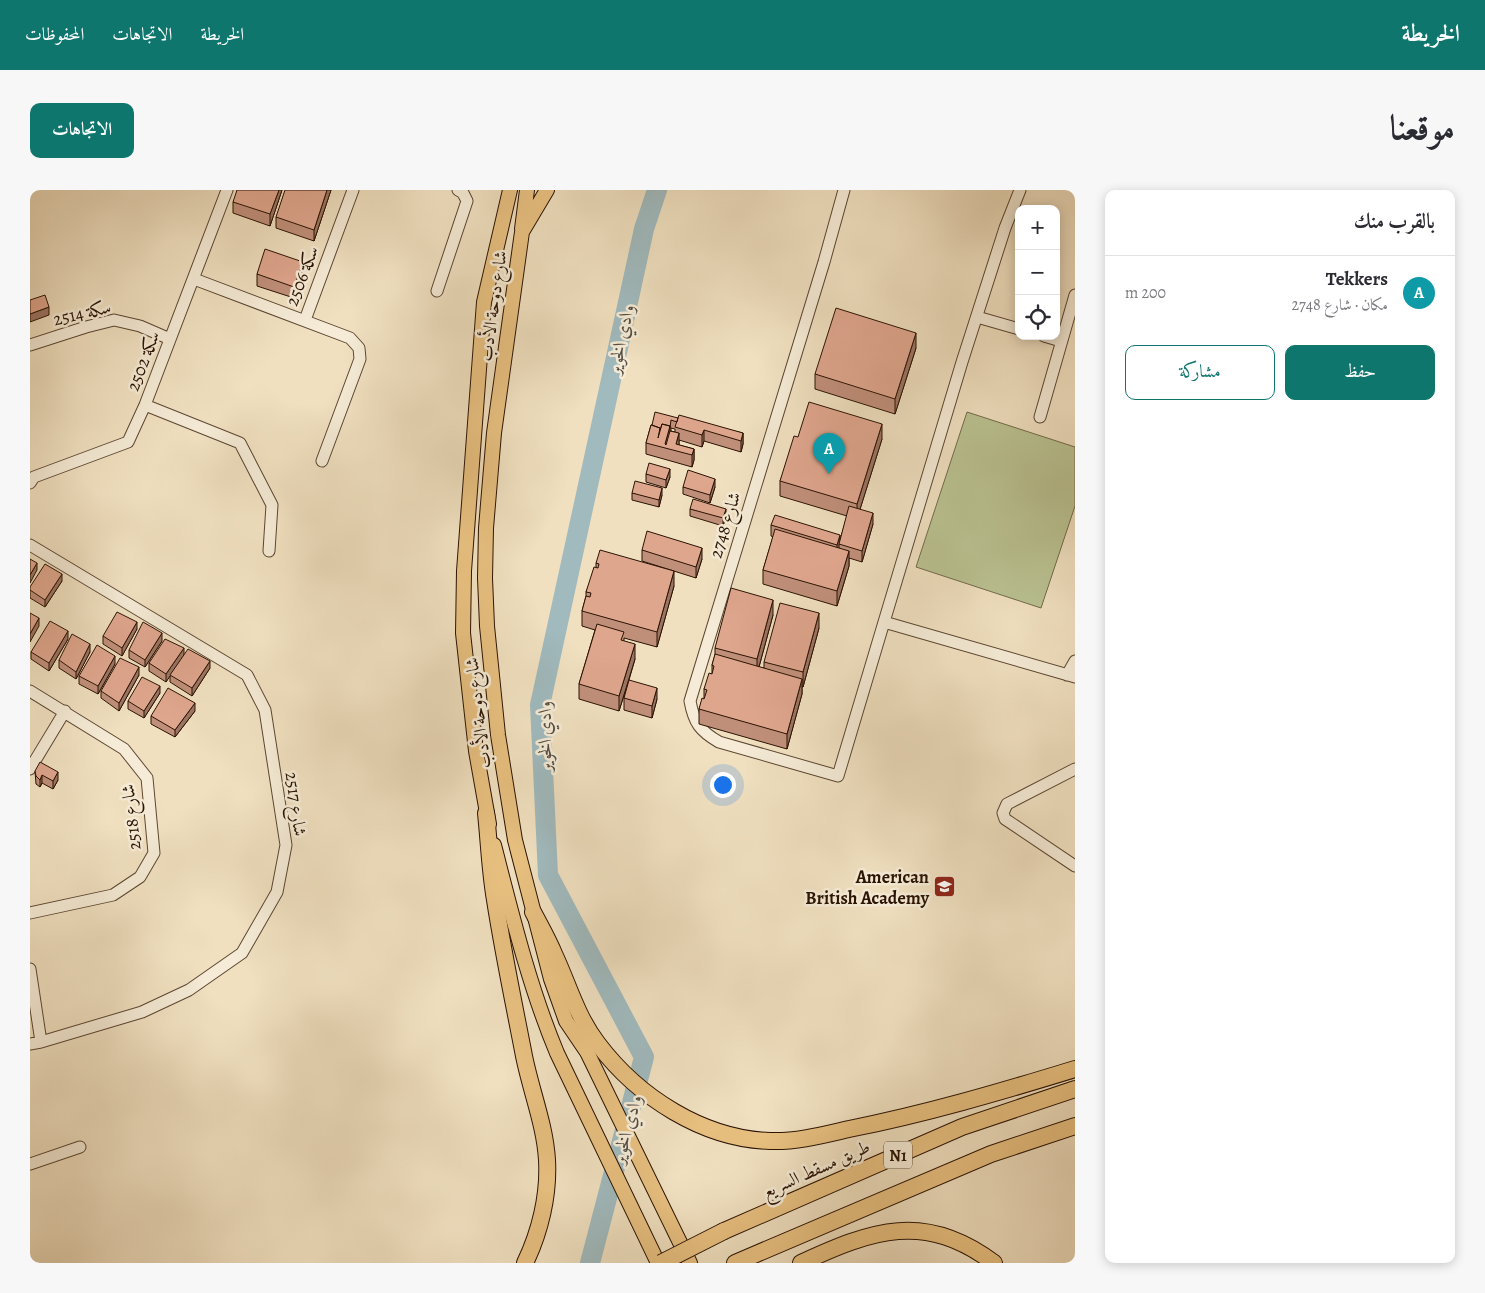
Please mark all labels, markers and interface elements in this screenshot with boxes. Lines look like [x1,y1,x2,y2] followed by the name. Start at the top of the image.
[1402,17,1460,49] text: الخريطة
[25,22,84,46] text: المحفوظات
[112,22,172,46] text: الاتجاهات
[200,22,244,46] text: الخريطة
[30,103,134,158] button: الاتجاهات
[1390,103,1455,151] text: موقعنا
[1015,205,1060,340] map controls
[1015,205,1060,250] button: +
[1354,207,1435,235] text: بالقرب منك
[280,243,324,309] street label: سكة 2506
[472,249,516,363] street label: شارع دوحة الأدب
[1015,250,1060,295] button: −
[1326,266,1388,292] text: Tekkers
[1125,282,1166,304] text: 200 m
[1414,282,1424,304] text: A
[1291,294,1388,316] text: مكان · شارع 2748
[51,295,113,331] street label: سكة 2514
[1015,295,1060,340] button: locate
[600,302,643,379] water label: وادي الخوير
[121,327,165,395] street label: 2502 سكة
[1125,345,1275,400] button: مشاركة
[1285,345,1435,400] button: حفظ
[813,433,845,474] pin: A
[704,489,749,562] street label: شارع 2748
[458,656,500,770] street label: شارع دوحة الأدب
[532,700,560,774] water label: وادي الخوير
[277,770,312,838] street label: 2517 شارع
[710,772,736,798] your location
[116,783,149,851] street label: 2518 شارع
[805,865,930,910] place label: American British Academy
[933,875,957,899] school or university icon: American British Academy
[605,1091,651,1169] water label: وادي الخوير
[758,1134,875,1207] street label: طريق مسقط السريع
[884,1142,912,1168] road number: N1

